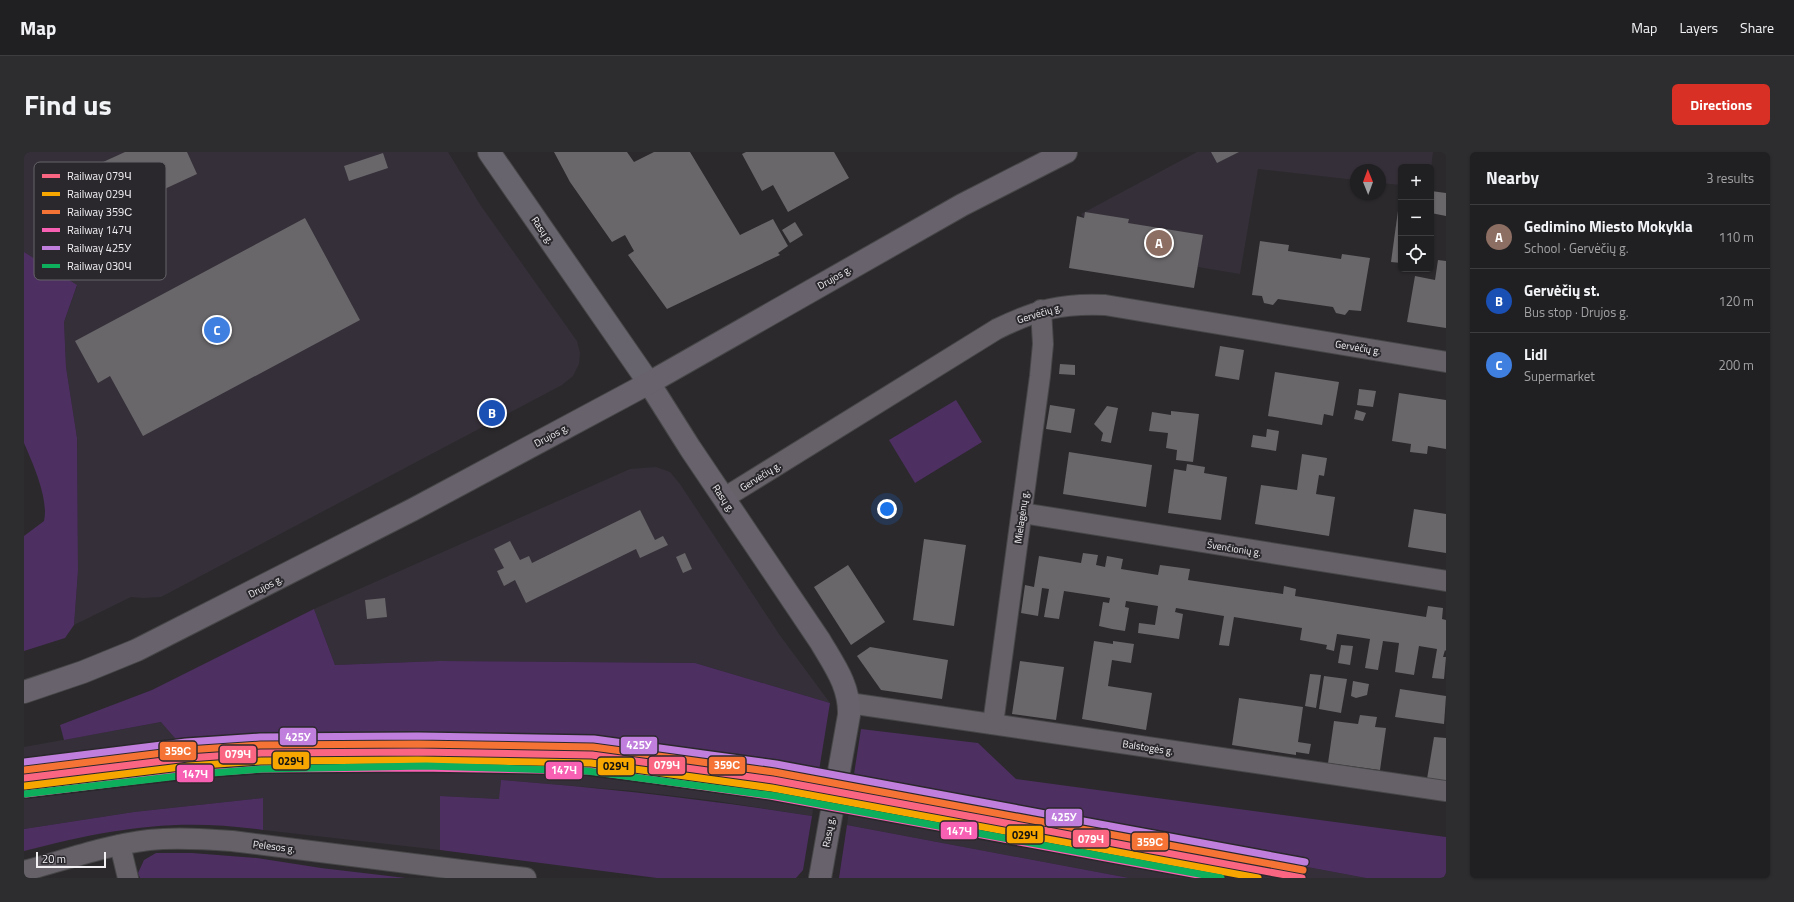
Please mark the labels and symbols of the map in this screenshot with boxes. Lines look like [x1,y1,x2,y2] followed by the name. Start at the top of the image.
[34,162,166,280] legend
[1350,164,1386,200] north arrow
[67,168,132,184] text: Railway 079Ч
[67,186,132,202] text: Railway 029Ч
[67,204,132,220] text: Railway 359С
[528,213,558,247] street label: Rasų g.
[67,222,132,238] text: Railway 147Ч
[1146,228,1172,258] pin: A
[67,240,132,256] text: Railway 425У
[67,258,132,274] text: Railway 030Ч
[815,262,854,293] street label: Drujos g.
[1015,300,1063,327] street label: Gervėčių g.
[204,315,230,345] pin: C
[1334,337,1382,358] street label: Gervėčių g.
[479,398,505,428] pin: B
[531,420,571,451] street label: Drujos g.
[737,458,784,495] street label: Gervėčių g.
[709,481,738,515] street label: Rasų g.
[1010,490,1033,545] street label: Mielagėnų g.
[877,499,897,519] your location
[1206,537,1262,560] street label: Švenčionių g.
[245,571,285,601] street label: Drujos g.
[279,727,317,746] line badge: 425У
[285,729,311,745] text: 425У
[620,736,658,755] line badge: 425У
[1121,736,1174,759] street label: Balstogės g.
[626,737,652,753] text: 425У
[159,741,197,761] line badge: 359С
[165,743,191,759] text: 359С
[219,745,257,764] line badge: 079Ч
[225,746,251,762] text: 079Ч
[272,751,310,770] line badge: 029Ч
[278,753,304,769] text: 029Ч
[648,756,686,775] line badge: 079Ч
[708,756,746,775] line badge: 359С
[597,757,635,776] line badge: 029Ч
[654,757,680,773] text: 079Ч
[714,757,740,773] text: 359С
[603,758,629,774] text: 029Ч
[545,761,583,780] line badge: 147Ч
[551,762,577,778] text: 147Ч
[176,764,214,783] line badge: 147Ч
[182,766,208,782] text: 147Ч
[1045,808,1083,827] line badge: 425У
[1051,809,1077,825] text: 425У
[818,816,839,848] street label: Rasų g.
[940,821,978,840] line badge: 147Ч
[946,823,972,839] text: 147Ч
[1006,825,1044,844] line badge: 029Ч
[1012,827,1038,843] text: 029Ч
[1072,829,1110,848] line badge: 079Ч
[1078,831,1104,847] text: 079Ч
[1131,832,1169,851] line badge: 359С
[1137,834,1163,850] text: 359С
[252,836,296,857] street label: Pelesos g.
[36,850,106,869] scale bar

